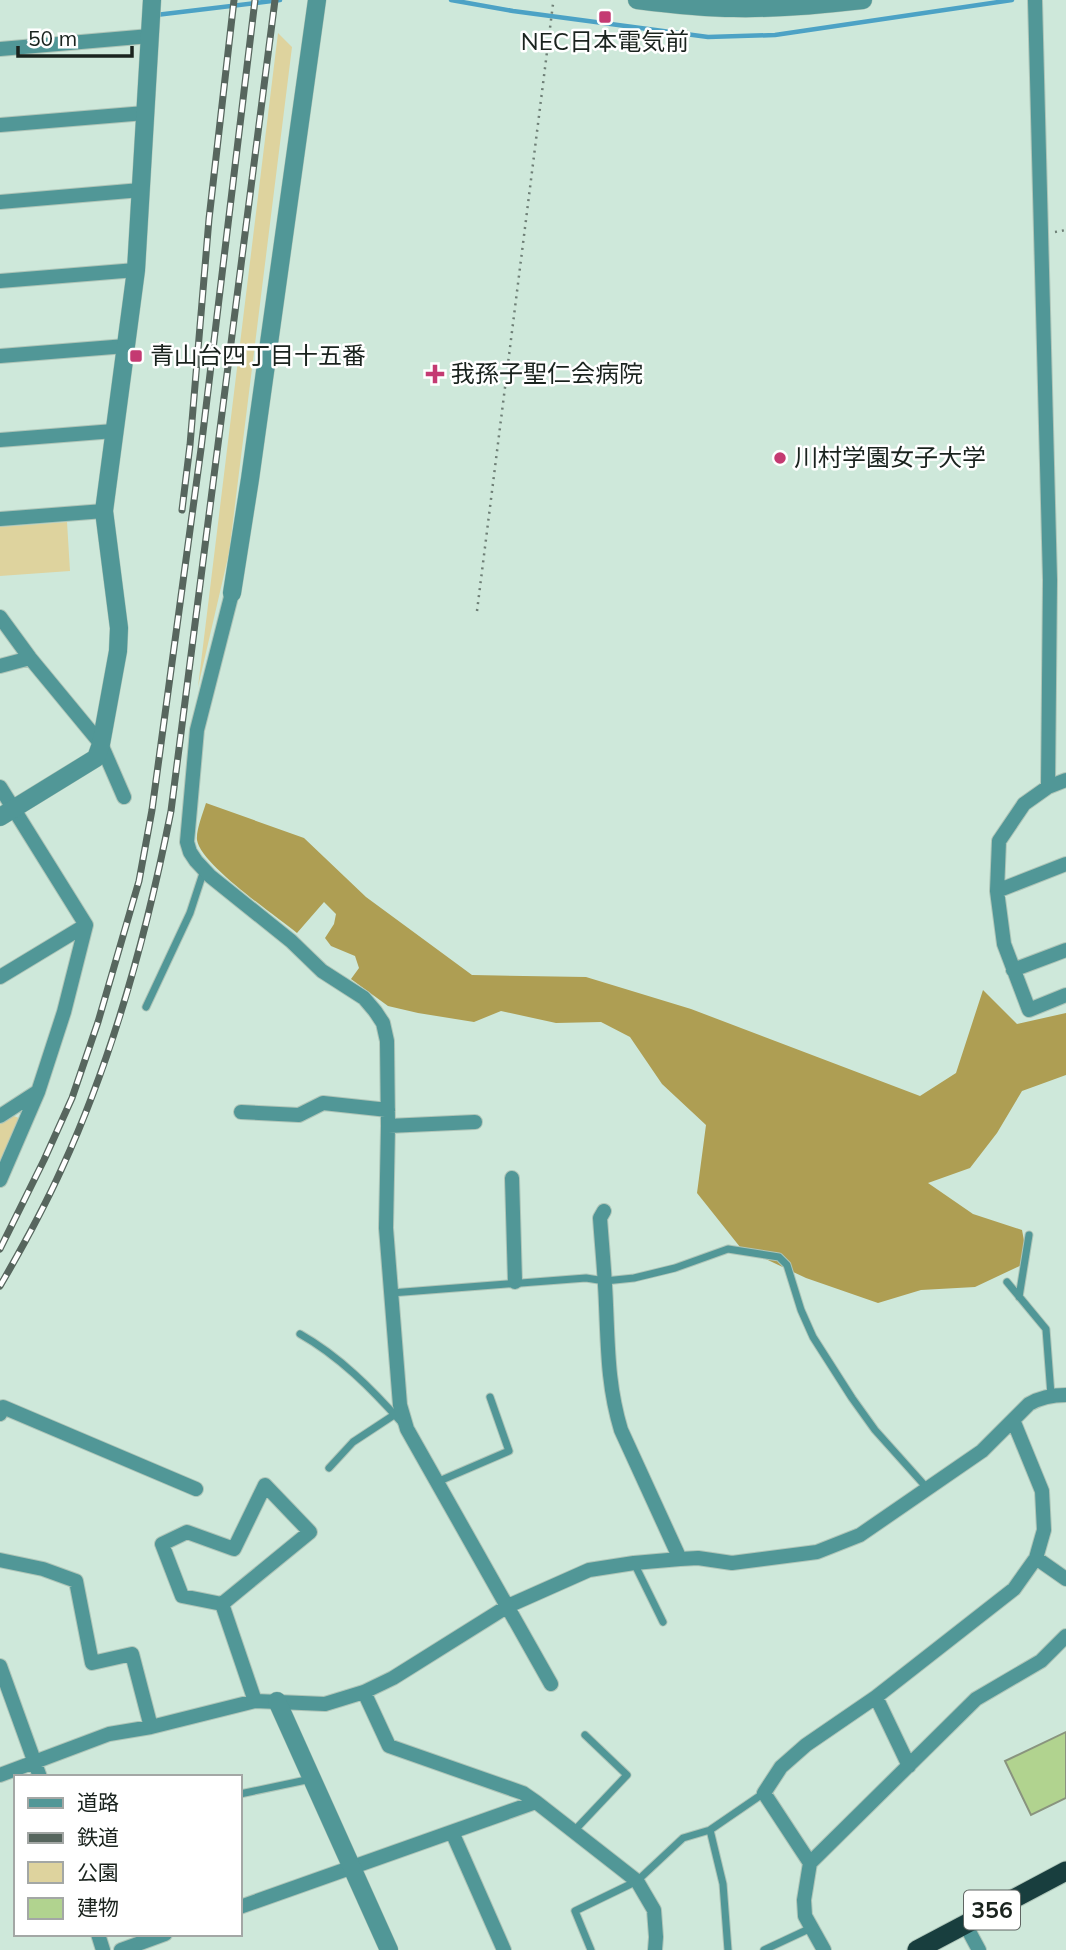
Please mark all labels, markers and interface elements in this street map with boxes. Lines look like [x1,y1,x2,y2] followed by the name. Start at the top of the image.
[597,9,613,25] marker: NEC日本電気前
[18,14,131,58] scale bar
[28,25,77,51] text: 50 m
[521,26,689,56] place label: NEC日本電気前
[150,340,366,370] place label: 青山台四丁目十五番
[128,348,144,364] marker: 青山台四丁目十五番
[451,358,643,388] place label: 我孫子聖仁会病院
[425,364,445,384] marker: 我孫子聖仁会病院
[794,442,986,472] place label: 川村学園女子大学
[772,450,788,466] marker: 川村学園女子大学
[14,1775,242,1936] legend
[77,1789,119,1815] text: 道路
[77,1824,119,1850] text: 鉄道
[77,1859,119,1885] text: 公園
[964,1890,1020,1929] road number: 356
[77,1894,119,1920] text: 建物

